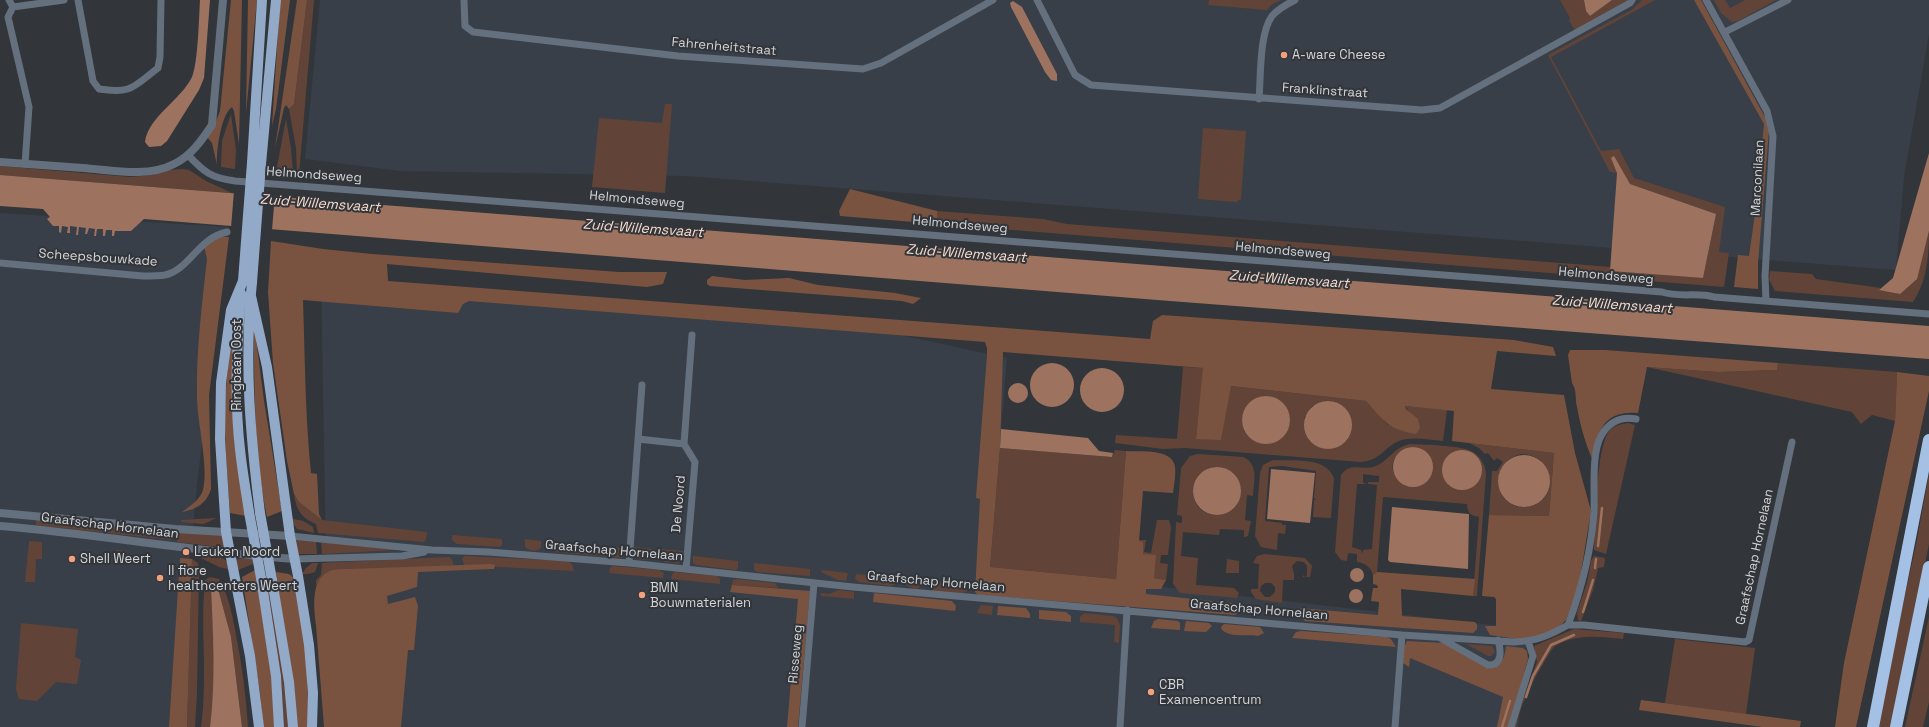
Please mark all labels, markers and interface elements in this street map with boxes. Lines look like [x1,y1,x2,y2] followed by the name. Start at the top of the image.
[671,35,777,59] street label: Fahrenheitstraat
[1292,47,1386,63] place label: A-ware Cheese
[1279,50,1289,60] marker: A-ware Cheese
[1281,80,1369,102] street label: Franklinstraat
[1748,139,1768,217] street label: Marconilaan
[266,164,362,186] street label: Helmondseweg
[589,188,685,212] street label: Helmondseweg
[259,191,381,217] water label: Zuid-Willemsvaart
[912,213,1008,237] street label: Helmondseweg
[582,216,704,242] water label: Zuid-Willemsvaart
[1235,239,1331,263] street label: Helmondseweg
[905,241,1027,267] water label: Zuid-Willemsvaart
[38,246,158,270] street label: Scheepsbouwkade
[1558,264,1654,288] street label: Helmondseweg
[1228,267,1350,293] water label: Zuid-Willemsvaart
[1551,292,1673,318] water label: Zuid-Willemsvaart
[229,319,245,411] street label: Ringbaan Oost
[669,475,689,533] street label: De Noord
[1733,488,1777,626] street label: Graafschap Hornelaan
[40,510,180,542] street label: Graafschap Hornelaan
[544,537,684,565] street label: Graafschap Hornelaan
[194,544,280,560] place label: Leuken Noord
[181,547,191,557] marker: Leuken Noord
[80,551,151,567] place label: Shell Weert
[67,554,77,564] marker: Shell Weert
[168,563,297,594] place label: Il fiore healthcenters Weert
[866,568,1006,596] street label: Graafschap Hornelaan
[155,573,165,583] marker: Il fiore healthcenters Weert
[650,580,751,611] place label: BMN Bouwmaterialen
[637,590,647,600] marker: BMN Bouwmaterialen
[1189,596,1329,624] street label: Graafschap Hornelaan
[786,624,806,684] street label: Risseweg
[1159,677,1261,708] place label: CBR Examencentrum
[1146,687,1156,697] marker: CBR Examencentrum

